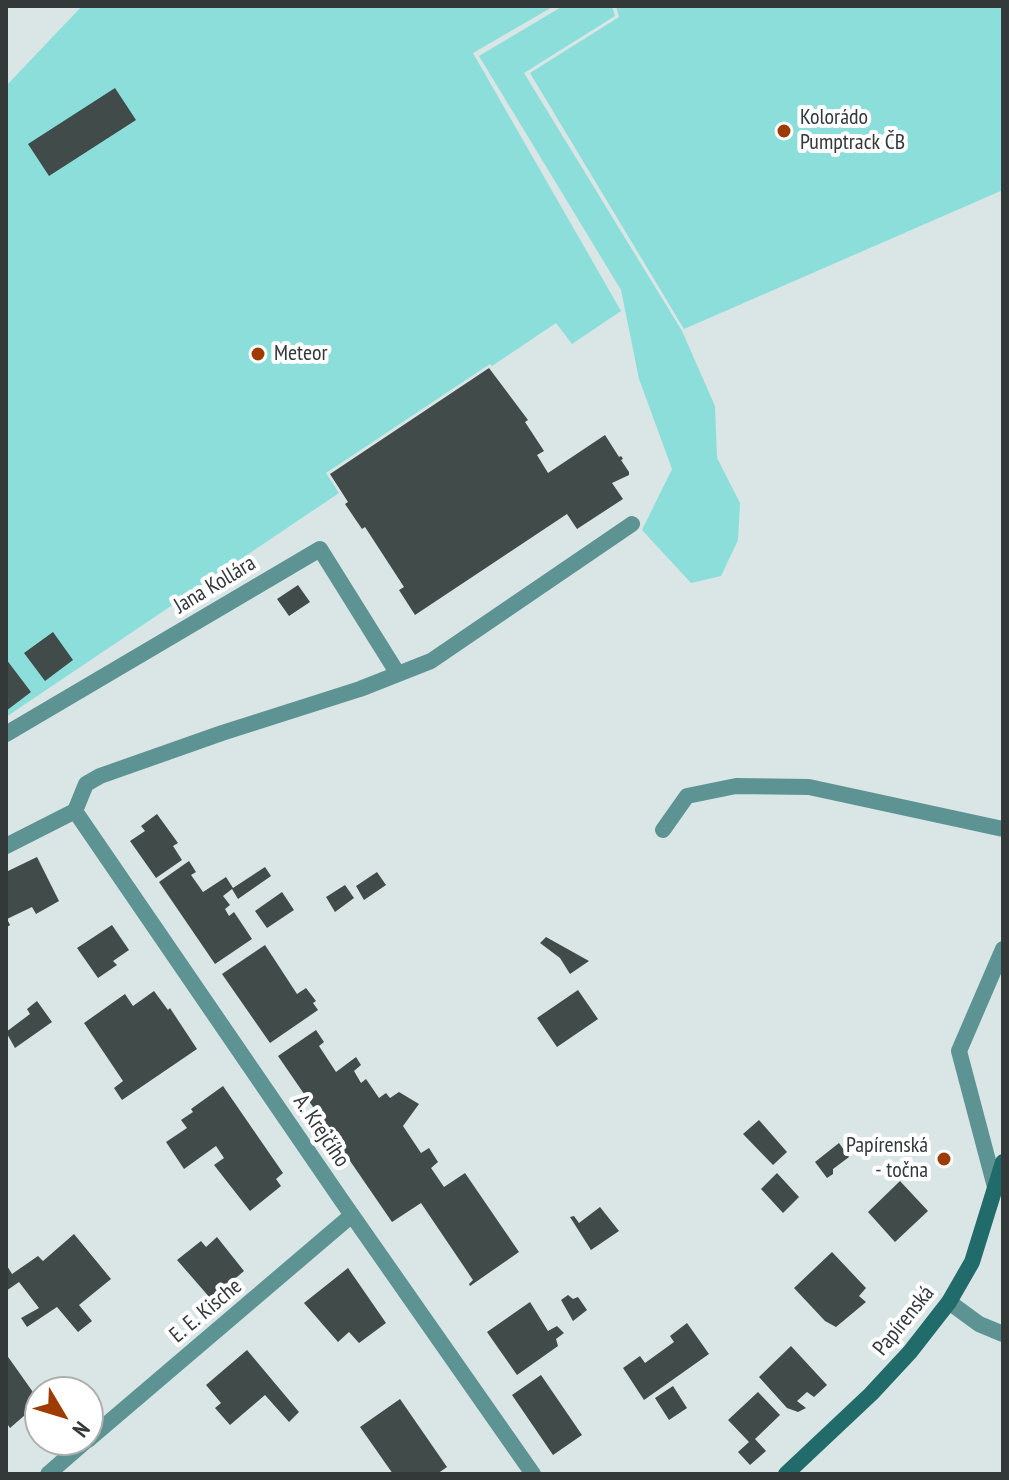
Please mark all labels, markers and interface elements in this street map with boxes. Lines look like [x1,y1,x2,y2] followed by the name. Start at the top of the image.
[800,105,905,156] place label: Kolorádo Pumptrack ČB
[775,122,793,140] marker: Kolorádo Pumptrack ČB
[274,341,327,367] place label: Meteor
[249,345,267,363] marker: Meteor
[169,550,261,620] street label: Jana Kollára
[287,1090,355,1172] street label: A. Krejčího
[846,1133,928,1184] place label: Papírenská - točna
[935,1150,953,1168] marker: Papírenská - točna
[165,1273,247,1349] street label: E. E. Kische
[868,1281,940,1361] street label: Papírenská
[24,1376,104,1456] north arrow
[67,1416,96,1443] text: N

